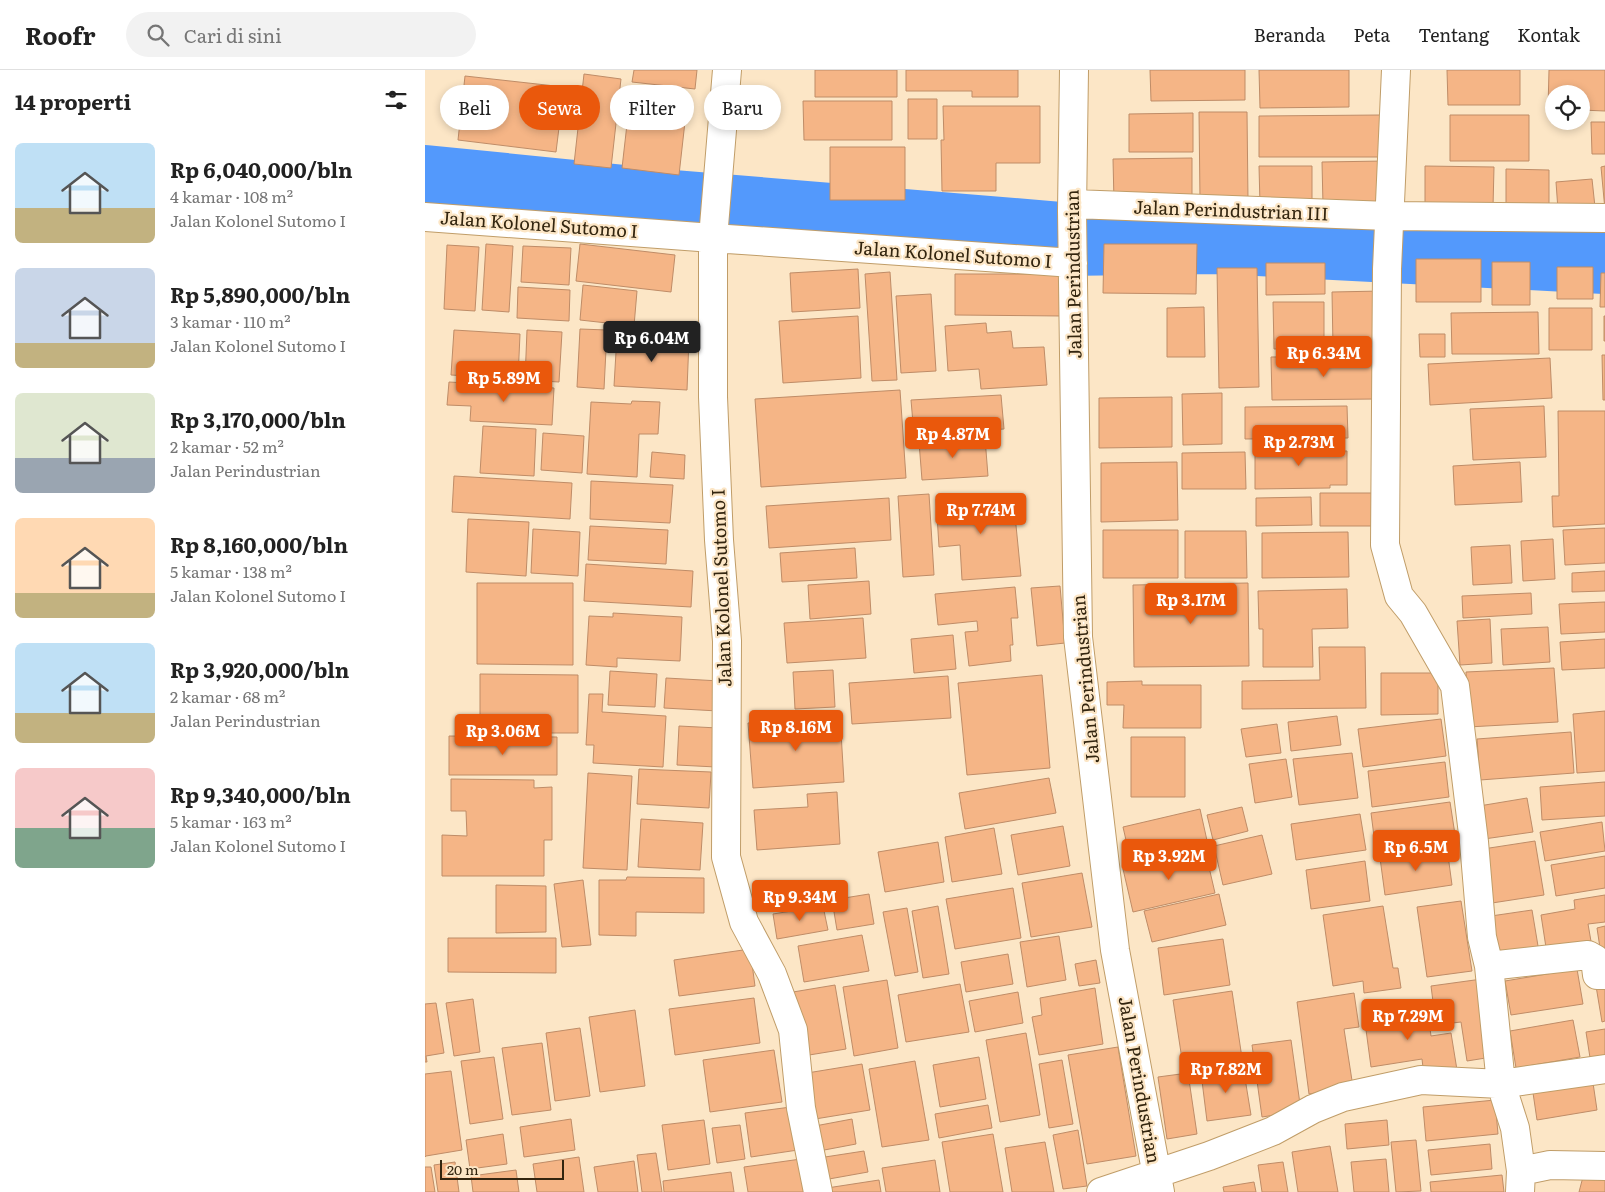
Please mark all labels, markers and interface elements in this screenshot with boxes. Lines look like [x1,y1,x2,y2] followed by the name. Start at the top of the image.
[126,12,476,57] search box
[25,17,96,52] text: Roofr
[144,21,172,49] icon: search
[184,21,281,49] text: Cari di sini
[1254,21,1325,48] text: Beranda
[1353,21,1390,48] text: Peta
[1418,21,1489,48] text: Tentang
[1517,21,1580,48] text: Kontak
[15,85,131,116] text: 14 properti
[440,85,509,130] chip: Beli
[519,85,600,130] chip: Sewa
[610,85,694,130] chip: Filter
[704,85,781,130] chip: Baru
[1545,85,1590,130] map controls
[1545,85,1590,130] button: locate
[382,86,410,114] icon: filters
[170,153,353,184] text: Rp 6,040,000/bln
[55,163,115,223] icon: home
[170,184,293,208] text: 4 kamar · 108 m²
[1058,189,1087,359] street label: Jalan Perindustrian
[1133,193,1329,226] street label: Jalan Perindustrian III
[439,203,639,244] street label: Jalan Kolonel Sutomo I
[170,208,346,232] text: Jalan Kolonel Sutomo I
[853,233,1053,274] street label: Jalan Kolonel Sutomo I
[170,278,350,309] text: Rp 5,890,000/bln
[55,288,115,348] icon: home
[170,309,291,333] text: 3 kamar · 110 m²
[600,320,704,363] pin: Rp 6.04M
[614,325,690,349] text: Rp 6.04M
[170,333,346,357] text: Jalan Kolonel Sutomo I
[1272,336,1376,378] pin: Rp 6.34M
[1287,340,1361,364] text: Rp 6.34M
[452,360,556,403] pin: Rp 5.89M
[467,365,541,389] text: Rp 5.89M
[170,403,346,434] text: Rp 3,170,000/bln
[55,413,115,473] icon: home
[901,416,1005,459] pin: Rp 4.87M
[916,421,990,445] text: Rp 4.87M
[1247,424,1351,467] pin: Rp 2.73M
[1263,429,1335,453] text: Rp 2.73M
[170,434,284,458] text: 2 kamar · 52 m²
[170,458,321,482] text: Jalan Perindustrian
[704,489,737,688] street label: Jalan Kolonel Sutomo I
[929,492,1033,535] pin: Rp 7.74M
[946,497,1016,521] text: Rp 7.74M
[170,528,348,559] text: Rp 8,160,000/bln
[55,538,115,598] icon: home
[170,559,292,583] text: 5 kamar · 138 m²
[1139,582,1243,625] pin: Rp 3.17M
[170,583,346,607] text: Jalan Kolonel Sutomo I
[1156,587,1226,611] text: Rp 3.17M
[1064,594,1105,765] street label: Jalan Perindustrian
[170,653,349,684] text: Rp 3,920,000/bln
[55,663,115,723] icon: home
[170,684,285,708] text: 2 kamar · 68 m²
[170,708,321,732] text: Jalan Perindustrian
[744,710,848,752] pin: Rp 8.16M
[451,714,555,756] pin: Rp 3.06M
[760,714,832,738] text: Rp 8.16M
[466,718,540,742] text: Rp 3.06M
[170,778,351,809] text: Rp 9,340,000/bln
[55,788,115,848] icon: home
[170,809,292,833] text: 5 kamar · 163 m²
[1370,830,1462,872] pin: Rp 6.5M
[170,833,346,857] text: Jalan Kolonel Sutomo I
[1384,834,1448,858] text: Rp 6.5M
[1117,838,1221,881] pin: Rp 3.92M
[1133,843,1205,867] text: Rp 3.92M
[748,880,852,922] pin: Rp 9.34M
[763,884,837,908] text: Rp 9.34M
[1112,994,1168,1166] street label: Jalan Perindustrian
[1356,998,1460,1041] pin: Rp 7.29M
[1372,1003,1444,1027] text: Rp 7.29M
[1174,1052,1278,1094] pin: Rp 7.82M
[1190,1056,1262,1080] text: Rp 7.82M
[440,1157,564,1180] scale bar
[447,1159,479,1179] text: 20 m

